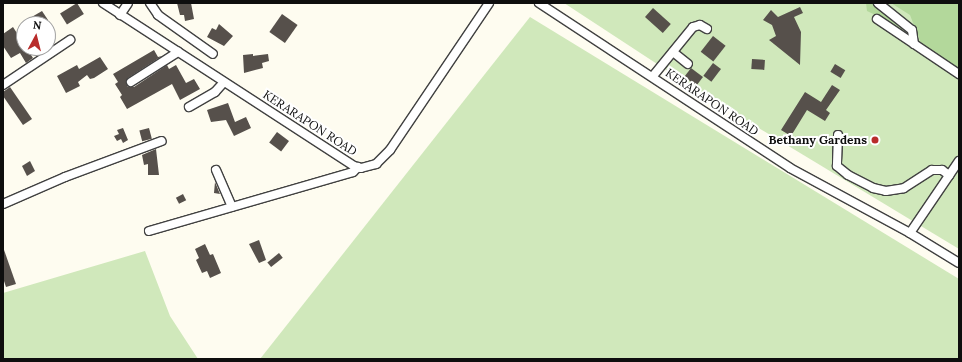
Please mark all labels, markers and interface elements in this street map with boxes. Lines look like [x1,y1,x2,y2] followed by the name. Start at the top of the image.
[16,16,56,56] north arrow
[32,18,42,33] text: N
[663,65,761,139] street label: KERARAPON ROAD
[260,87,360,159] street label: KERARAPON ROAD
[769,133,867,147] place label: Bethany Gardens
[870,135,880,145] marker: Bethany Gardens

